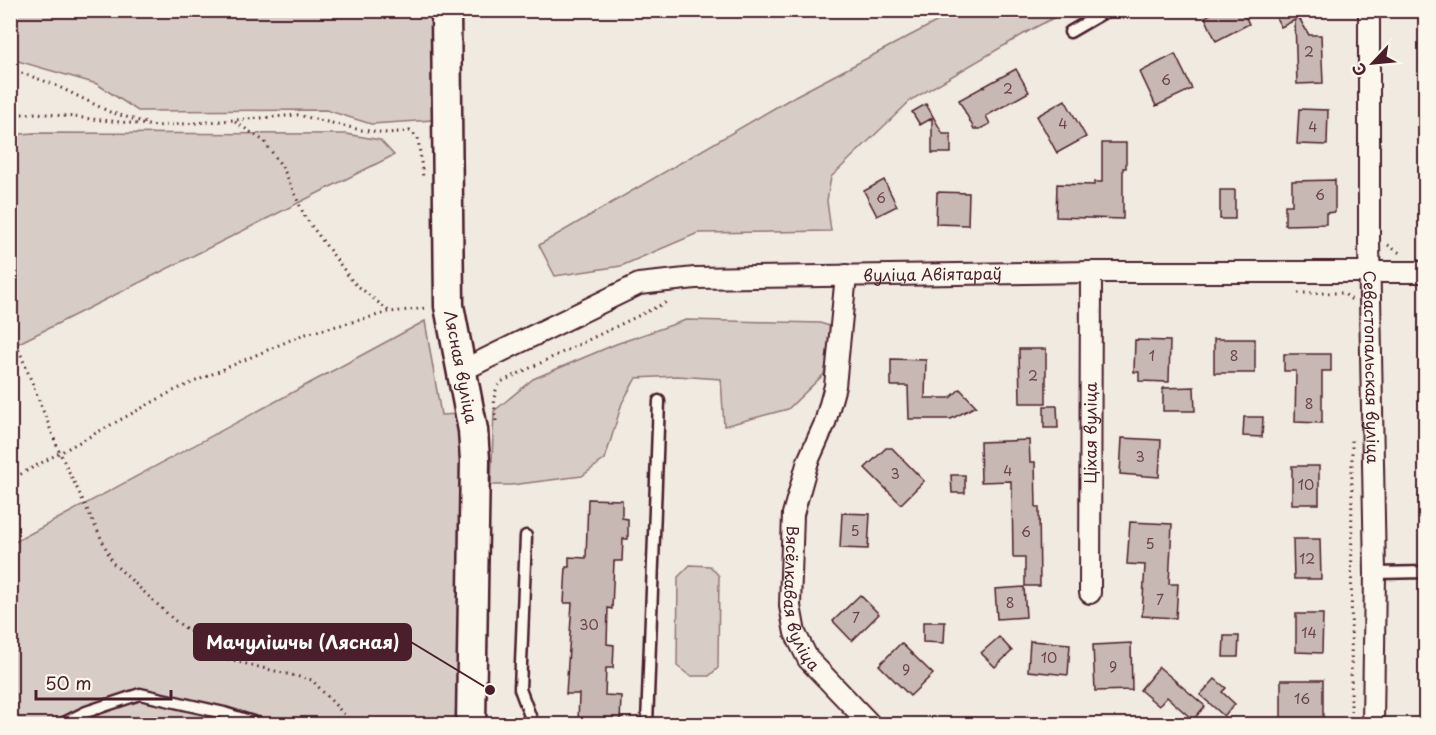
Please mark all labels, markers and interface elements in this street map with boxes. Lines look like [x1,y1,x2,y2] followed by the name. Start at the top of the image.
[1343,33,1403,93] north arrow
[1304,41,1314,62] house number: 2
[1345,59,1372,81] text: С
[1161,69,1171,90] house number: 6
[1003,78,1013,99] house number: 2
[1058,113,1068,134] house number: 4
[1308,116,1318,137] house number: 4
[1315,184,1325,205] house number: 6
[876,187,886,208] house number: 6
[863,260,1002,286] street label: вуліца Авіятараў
[1358,270,1386,464] street label: Севастопальская вуліца
[439,308,484,425] street label: Лясная вуліца
[1149,345,1155,366] house number: 1
[1230,345,1238,366] house number: 8
[1028,365,1038,386] house number: 2
[1077,382,1102,484] street label: Ціхая вуліца
[1305,393,1313,414] house number: 8
[1135,446,1145,467] house number: 3
[1003,460,1013,481] house number: 4
[890,463,900,484] house number: 3
[1298,474,1314,495] house number: 10
[850,520,860,541] house number: 5
[1021,521,1031,542] house number: 6
[779,525,826,676] street label: Вясёлкавая вуліца
[1145,533,1155,554] house number: 5
[1299,548,1315,569] house number: 12
[1156,589,1164,610] house number: 7
[1006,592,1014,613] house number: 8
[852,607,860,628] house number: 7
[579,614,599,635] house number: 30
[1301,622,1317,643] house number: 14
[194,624,411,660] callout: Мачулішчы (Лясная)
[206,628,400,655] text: Мачулішчы (Лясная)
[1041,647,1057,668] house number: 10
[1109,656,1117,677] house number: 9
[902,659,910,680] house number: 9
[36,663,171,701] scale bar
[45,669,92,696] text: 50 m
[1294,688,1310,709] house number: 16

